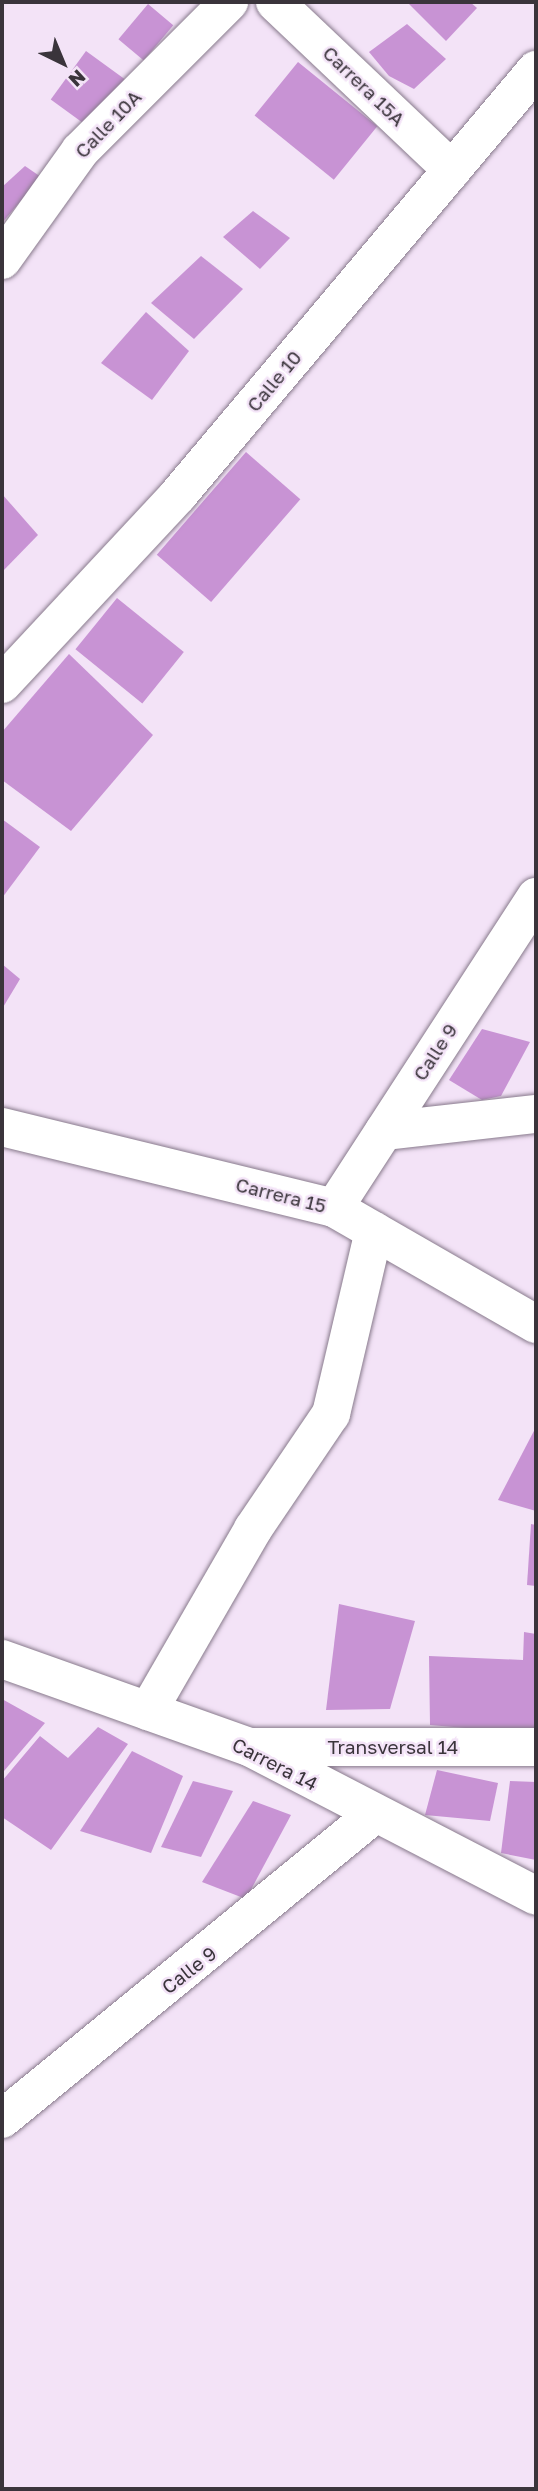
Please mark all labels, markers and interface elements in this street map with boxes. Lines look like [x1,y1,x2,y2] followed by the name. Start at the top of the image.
[28,28,98,98] north arrow
[318,41,410,131] street label: Carrera 15A
[65,65,91,92] text: N
[70,85,146,163] street label: Calle 10A
[242,346,306,416] street label: Calle 10
[408,1019,462,1085] street label: Calle 9
[233,1173,329,1217] street label: Carrera 15
[228,1733,322,1795] street label: Carrera 14
[328,1736,458,1758] street label: Transversal 14
[157,1942,221,1998] street label: Calle 9

